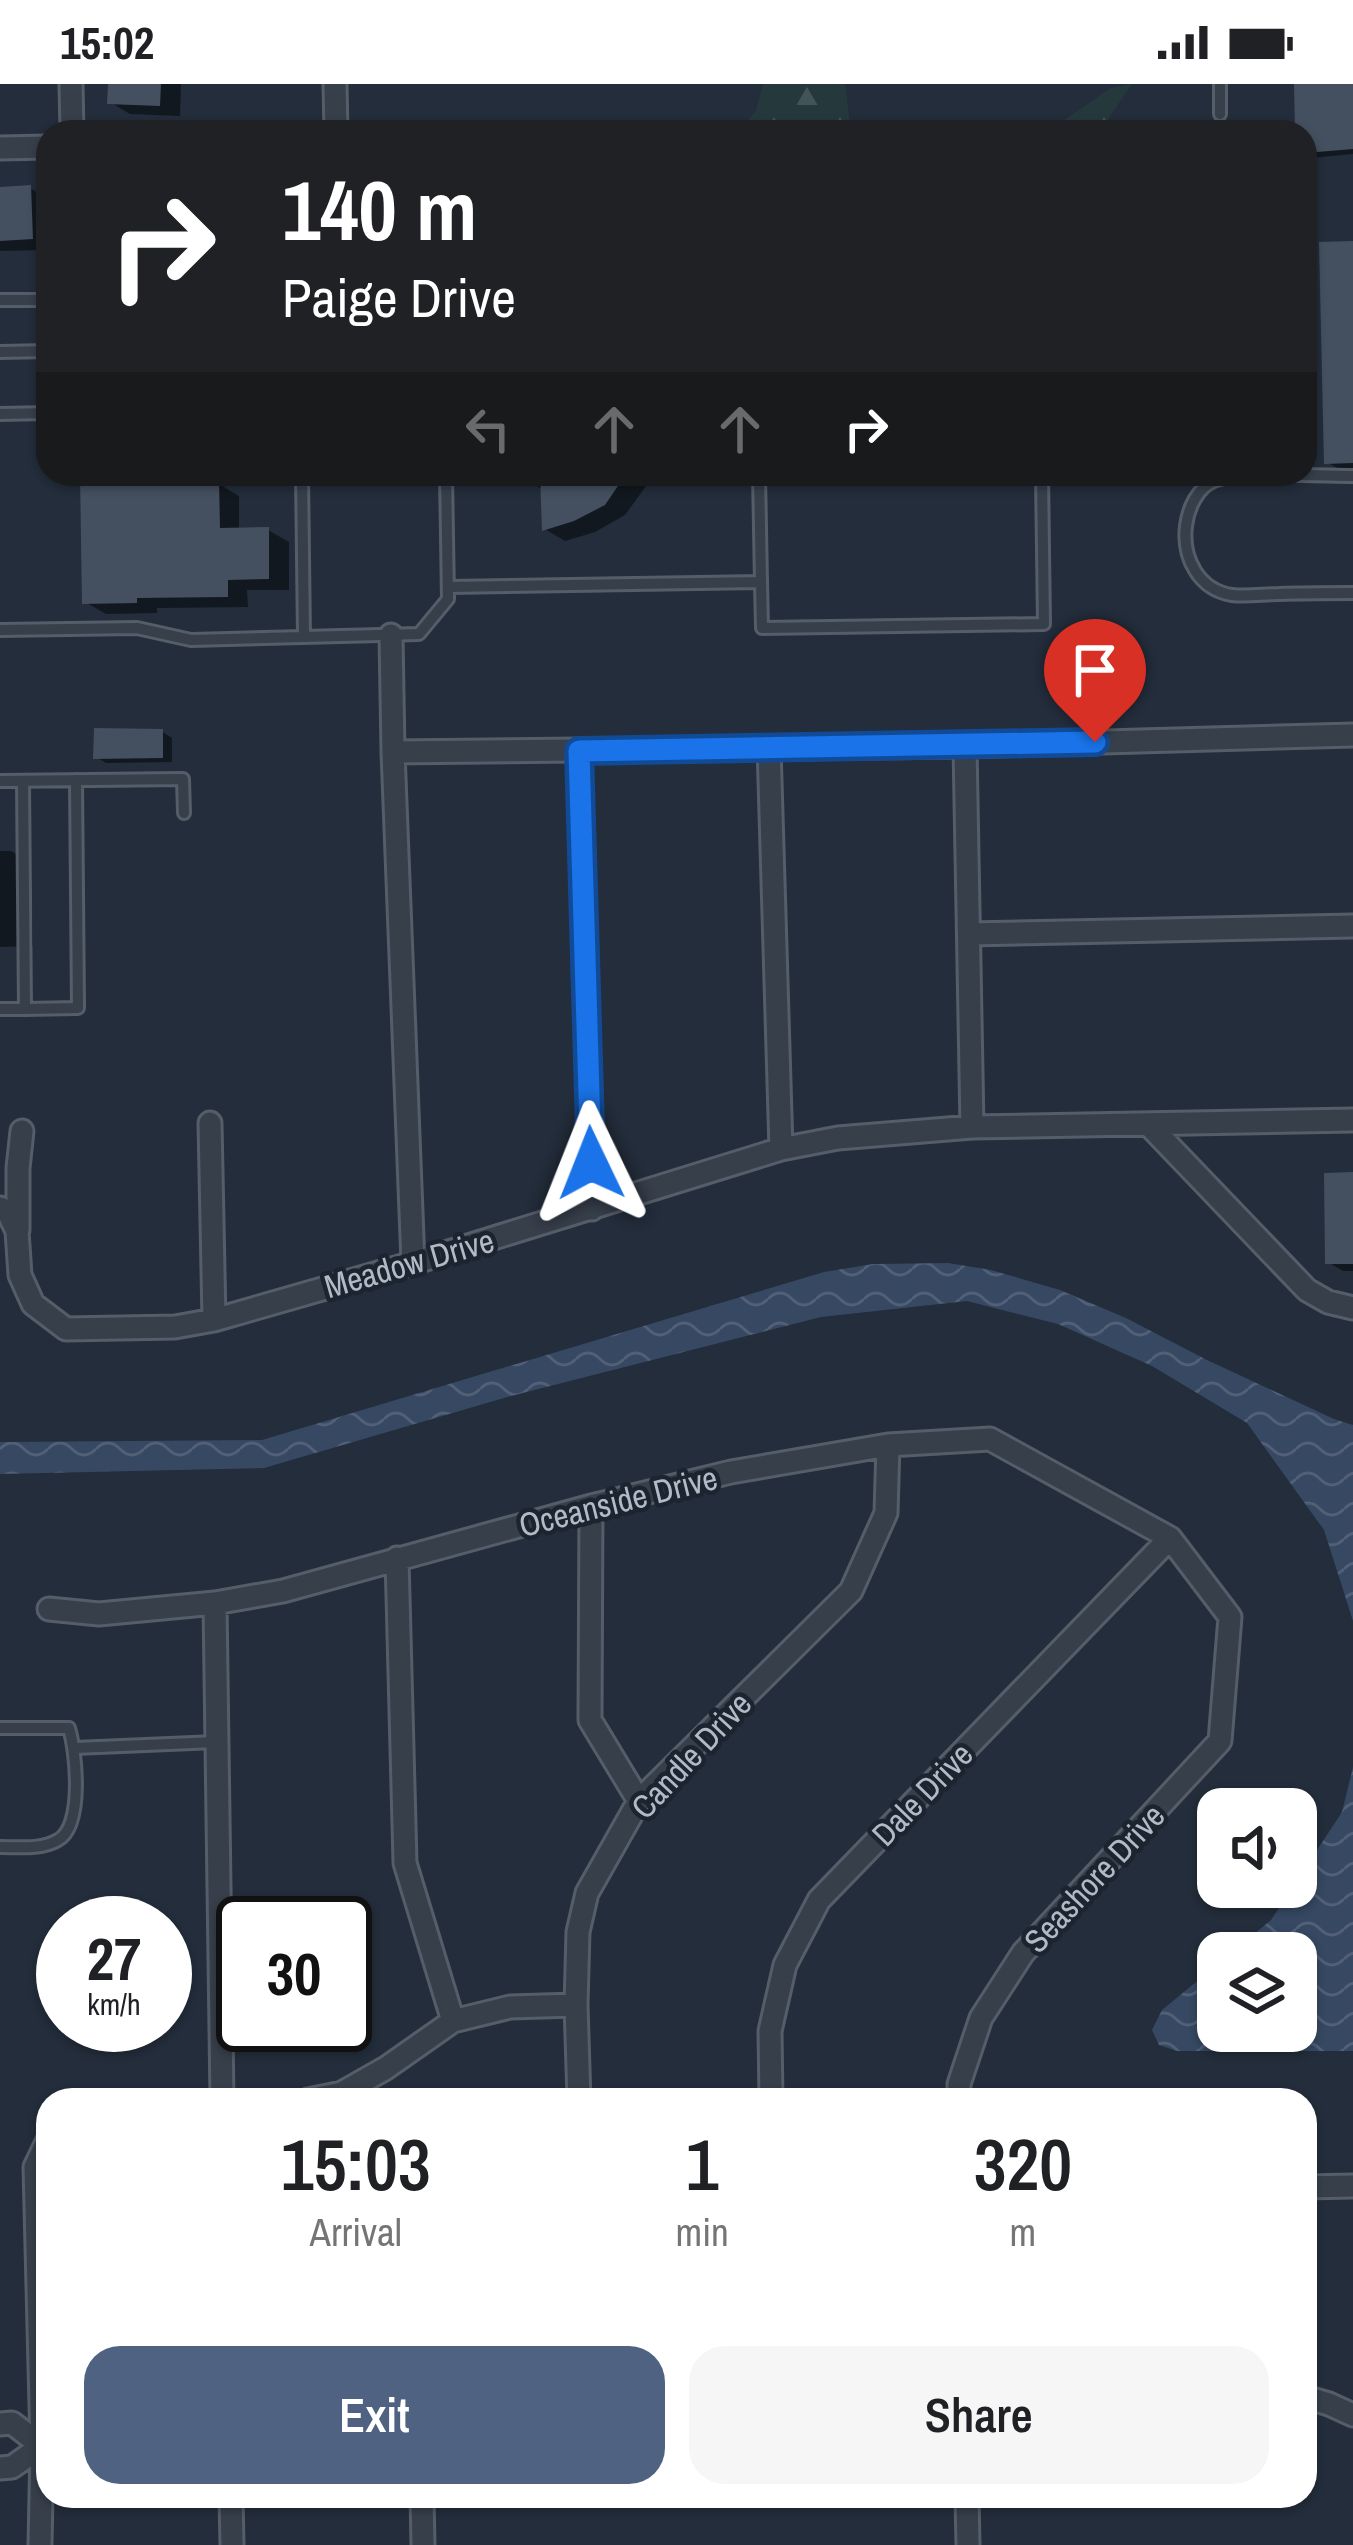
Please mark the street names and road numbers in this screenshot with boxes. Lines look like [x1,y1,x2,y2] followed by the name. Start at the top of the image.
[319,1218,499,1308] street label: Meadow Drive
[514,1455,722,1547] street label: Oceanside Drive
[621,1682,761,1828] street label: Candle Drive
[862,1733,982,1855] street label: Dale Drive
[1014,1794,1174,1962] street label: Seashore Drive

